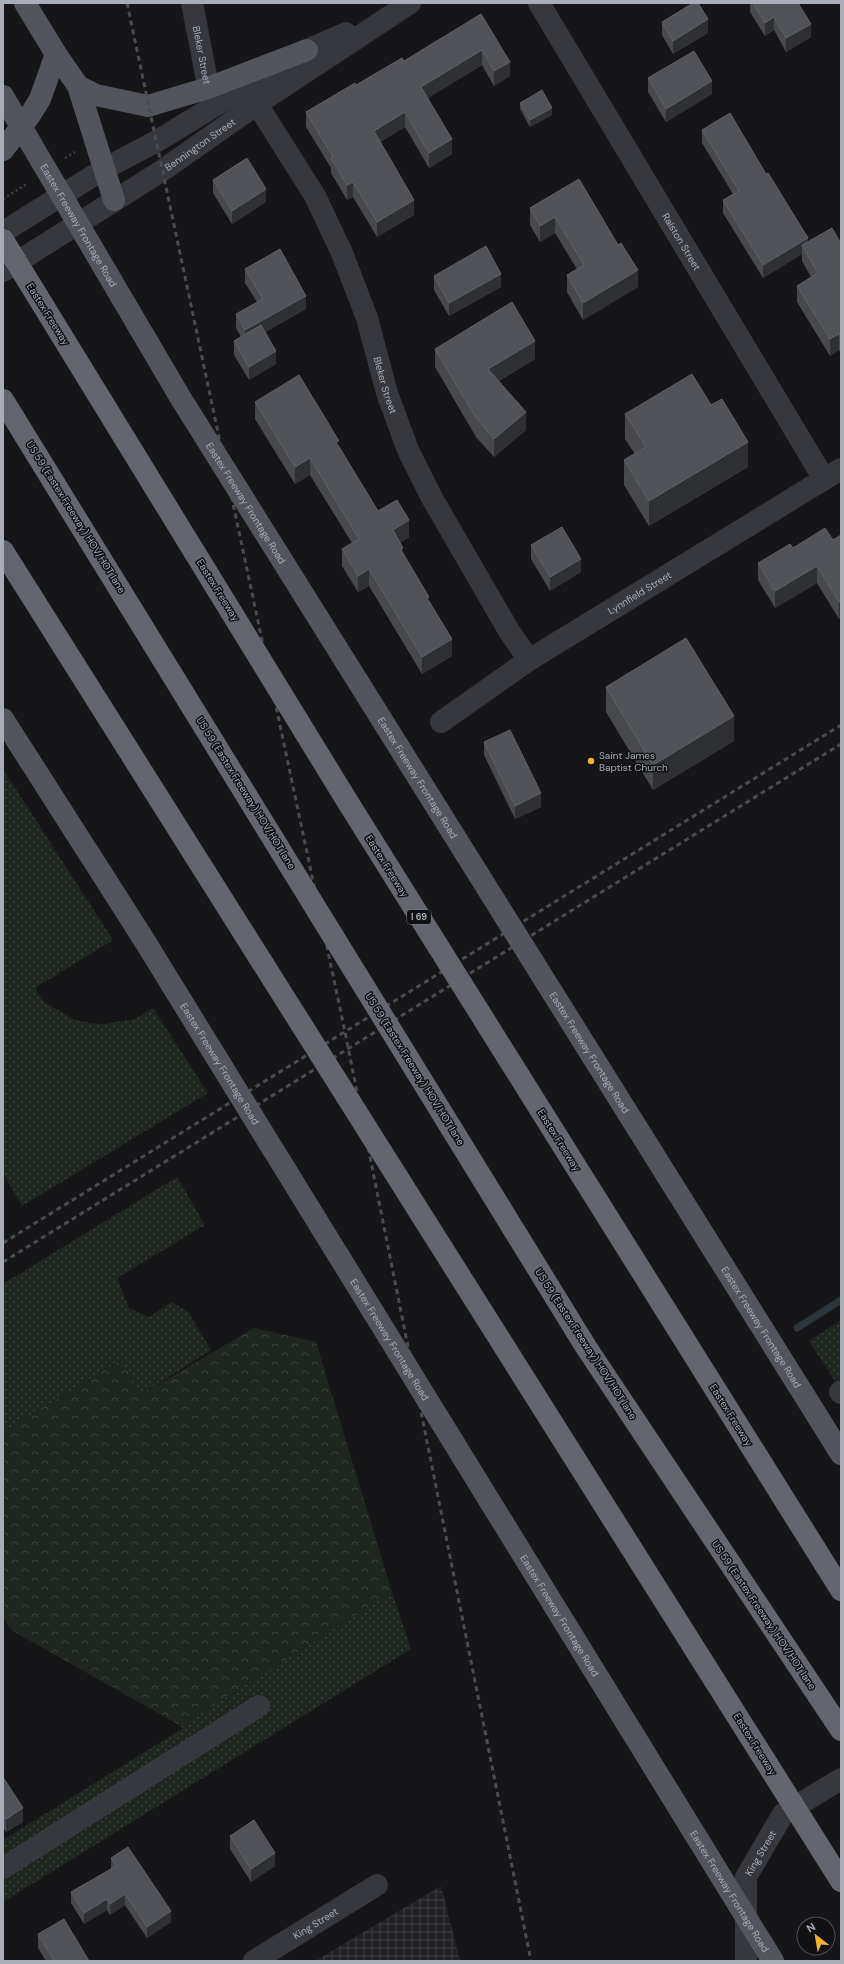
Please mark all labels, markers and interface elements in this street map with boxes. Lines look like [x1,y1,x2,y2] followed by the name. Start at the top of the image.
[190,25,214,85] street label: Bleker Street
[162,115,238,174] street label: Bennington Street
[38,161,120,289] street label: Eastex Freeway Frontage Road
[660,210,704,273] street label: Ralston Street
[24,280,73,348] street label: Eastex Freeway
[371,355,401,415] street label: Bleker Street
[24,438,129,596] street label: US 59 (Eastex Freeway) HOV/HOT lane
[203,440,289,566] street label: Eastex Freeway Frontage Road
[194,556,243,624] street label: Eastex Freeway
[605,568,674,617] street label: Lynnfield Street
[194,714,299,872] street label: US 59 (Eastex Freeway) HOV/HOT lane
[375,714,461,841] street label: Eastex Freeway Frontage Road
[599,749,668,774] place label: Saint James Baptist Church
[586,756,596,766] marker: Saint James Baptist Church
[363,832,412,900] street label: Eastex Freeway
[407,910,431,924] road number: I 69
[547,989,633,1115] street label: Eastex Freeway Frontage Road
[363,990,468,1148] street label: US 59 (Eastex Freeway) HOV/HOT lane
[178,1000,263,1127] street label: Eastex Freeway Frontage Road
[535,1106,584,1174] street label: Eastex Freeway
[719,1264,804,1390] street label: Eastex Freeway Frontage Road
[532,1266,640,1422] street label: US 59 (Eastex Freeway) HOV/HOT lane
[348,1276,433,1403] street label: Eastex Freeway Frontage Road
[707,1381,756,1449] street label: Eastex Freeway
[709,1538,819,1692] street label: US 59 (Eastex Freeway) HOV/HOT lane
[518,1552,603,1679] street label: Eastex Freeway Frontage Road
[731,1710,780,1778] street label: Eastex Freeway
[688,1828,772,1955] street label: Eastex Freeway Frontage Road
[742,1828,779,1878] street label: King Street
[290,1904,340,1942] street label: King Street
[796,1916,836,1956] north arrow
[804,1919,818,1935] text: N

